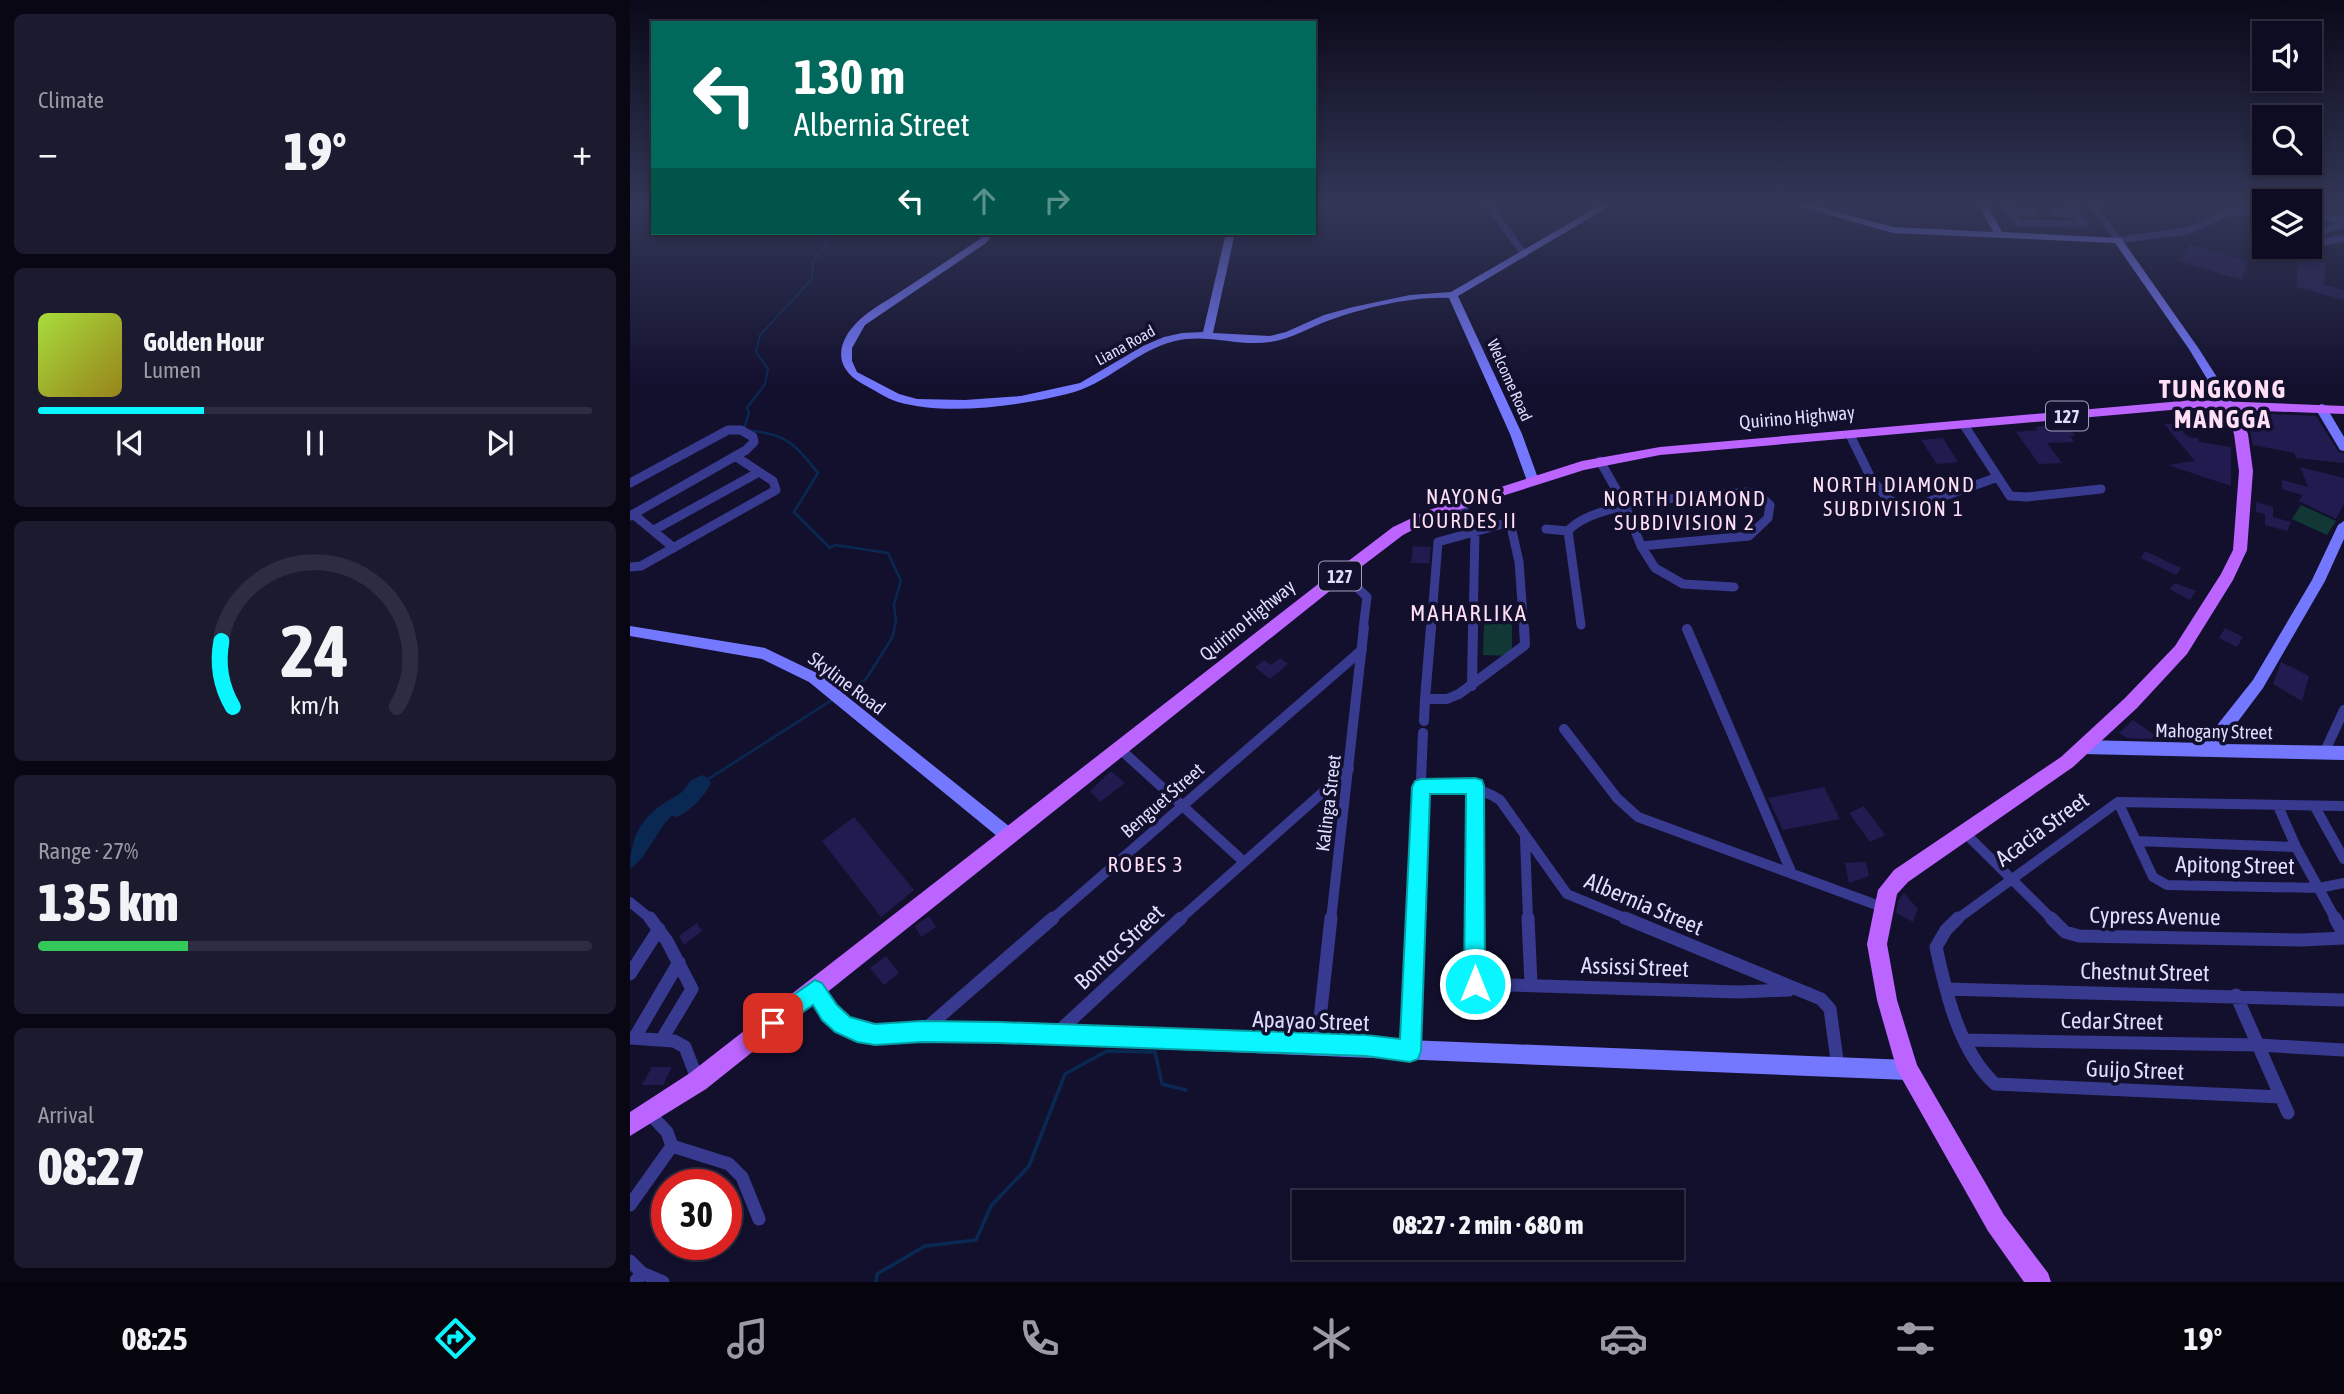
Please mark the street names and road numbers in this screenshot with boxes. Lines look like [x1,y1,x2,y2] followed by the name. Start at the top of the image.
[1092,321,1158,369] street label: Liana Road
[1484,336,1536,424] street label: Welcome Road
[1738,401,1856,433] street label: Quirino Highway
[2046,402,2088,430] road number: 127
[1319,562,1361,590] road number: 127
[1195,575,1299,665] street label: Quirino Highway
[804,647,890,719] street label: Skyline Road
[2155,719,2273,743] street label: Mahogany Street
[1311,753,1345,853] street label: Kalinga Street
[1116,758,1208,842] street label: Benguet Street
[1990,787,2094,871] street label: Acacia Street
[2175,851,2295,879] street label: Apitong Street
[1581,867,1707,941] street label: Albernia Street
[1069,899,1169,995] street label: Bontoc Street
[2089,902,2221,930] street label: Cypress Avenue
[1581,952,1689,982] street label: Assissi Street
[2080,958,2210,986] street label: Chestnut Street
[1252,1006,1370,1036] street label: Apayao Street
[2060,1007,2164,1035] street label: Cedar Street
[2085,1055,2185,1085] street label: Guijo Street

